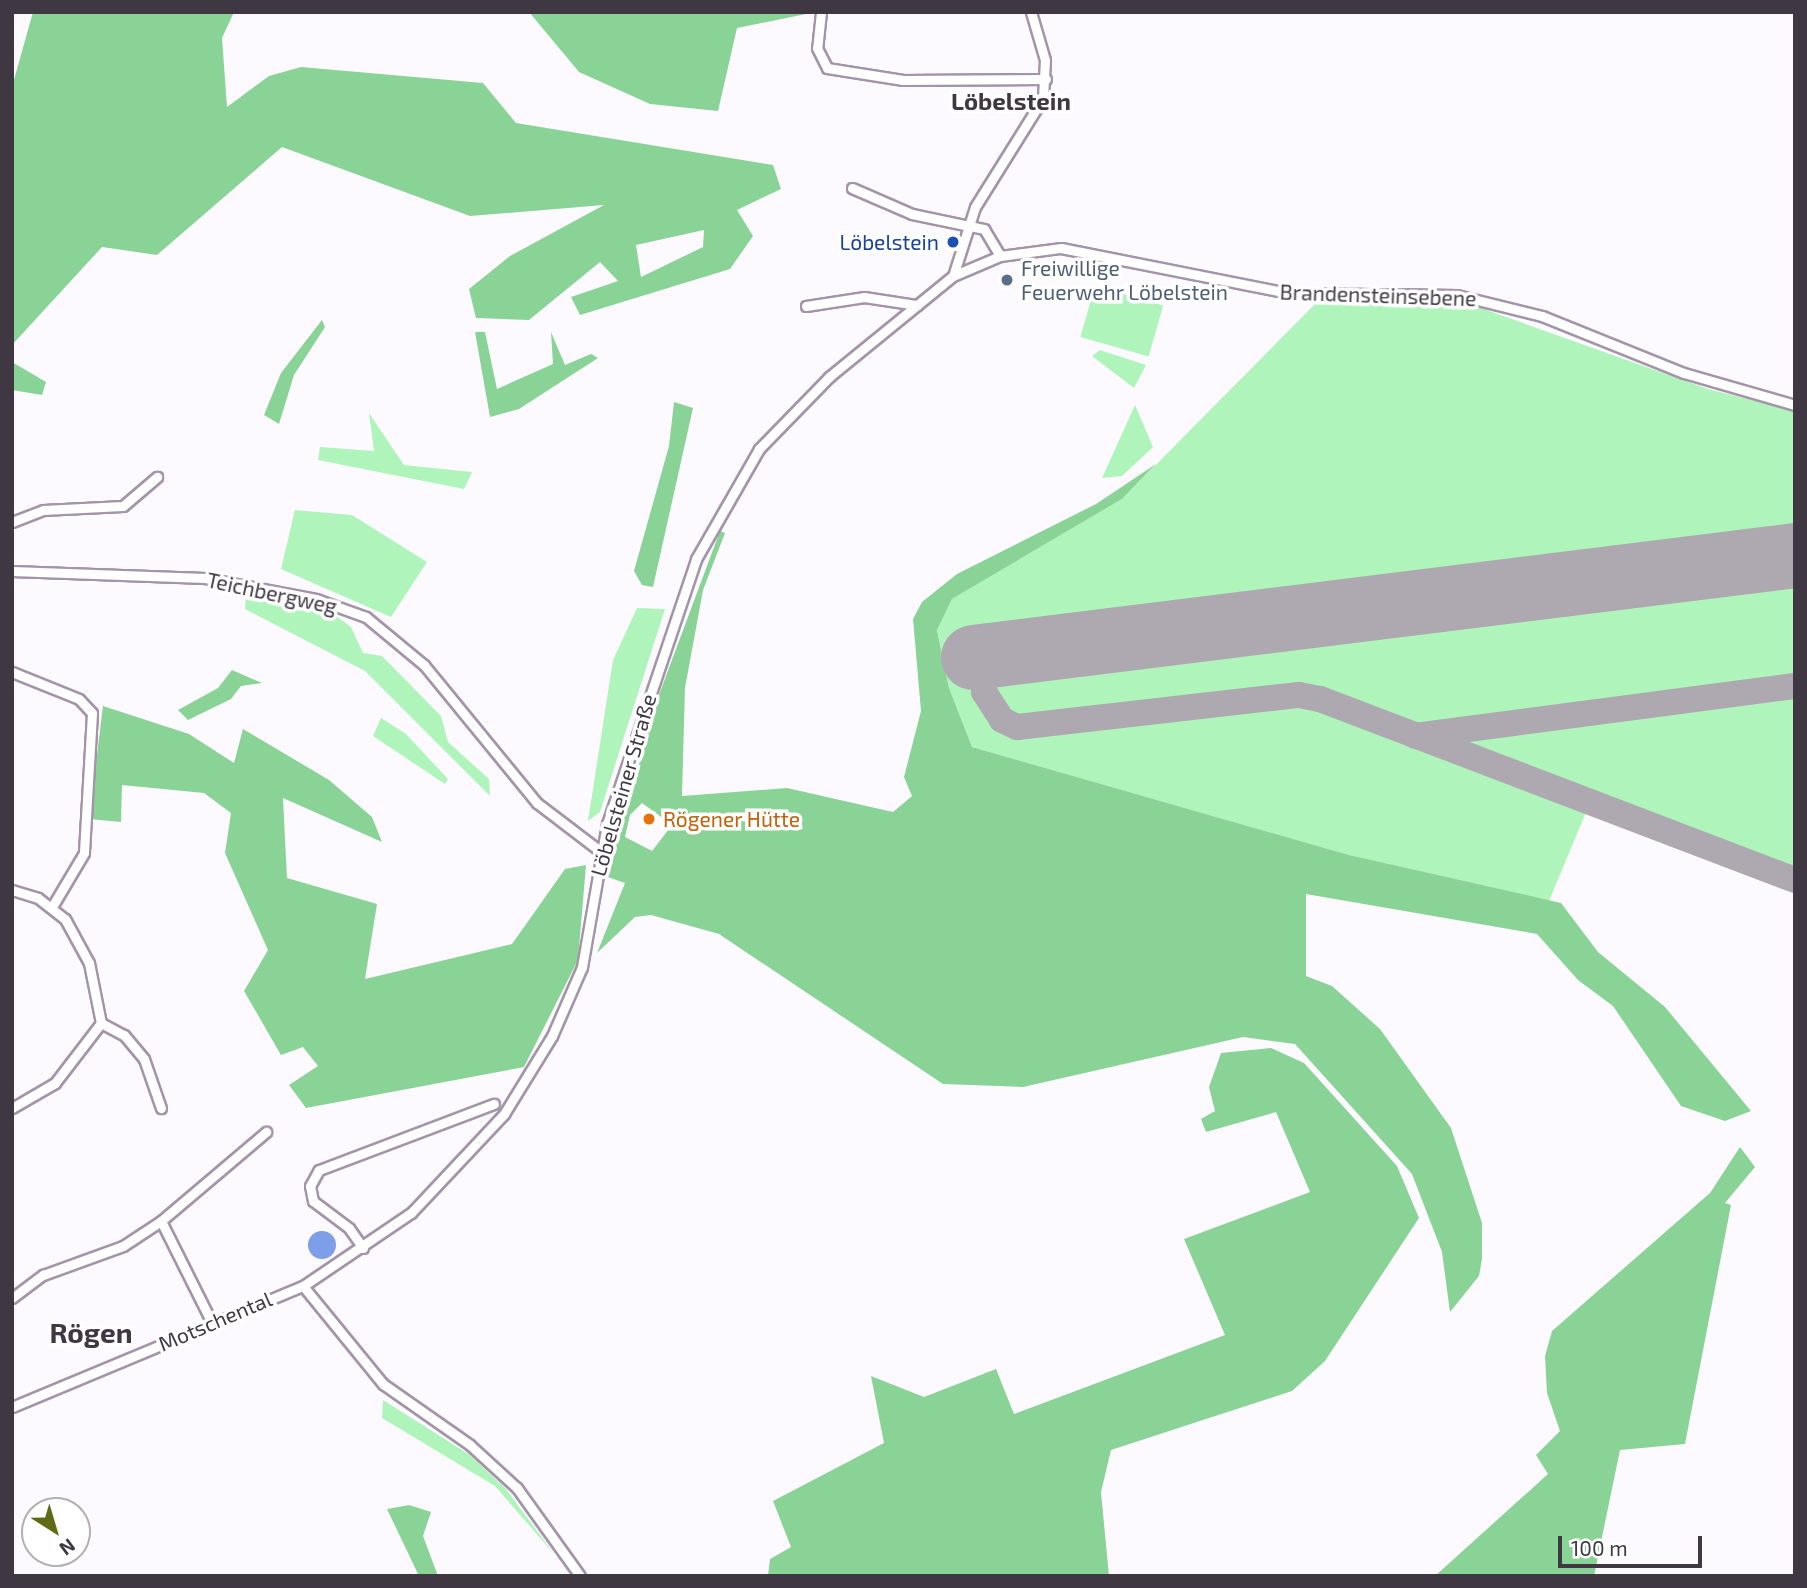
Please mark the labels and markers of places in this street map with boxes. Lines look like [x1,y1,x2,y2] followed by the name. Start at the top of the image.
[839,229,939,255] place label: Löbelstein
[945,234,961,250] marker: Löbelstein
[1021,255,1228,305] place label: Freiwillige Feuerwehr Löbelstein
[999,272,1015,288] marker: Freiwillige Feuerwehr Löbelstein
[663,806,801,832] place label: Rögener Hütte
[641,811,657,827] marker: Rögener Hütte

